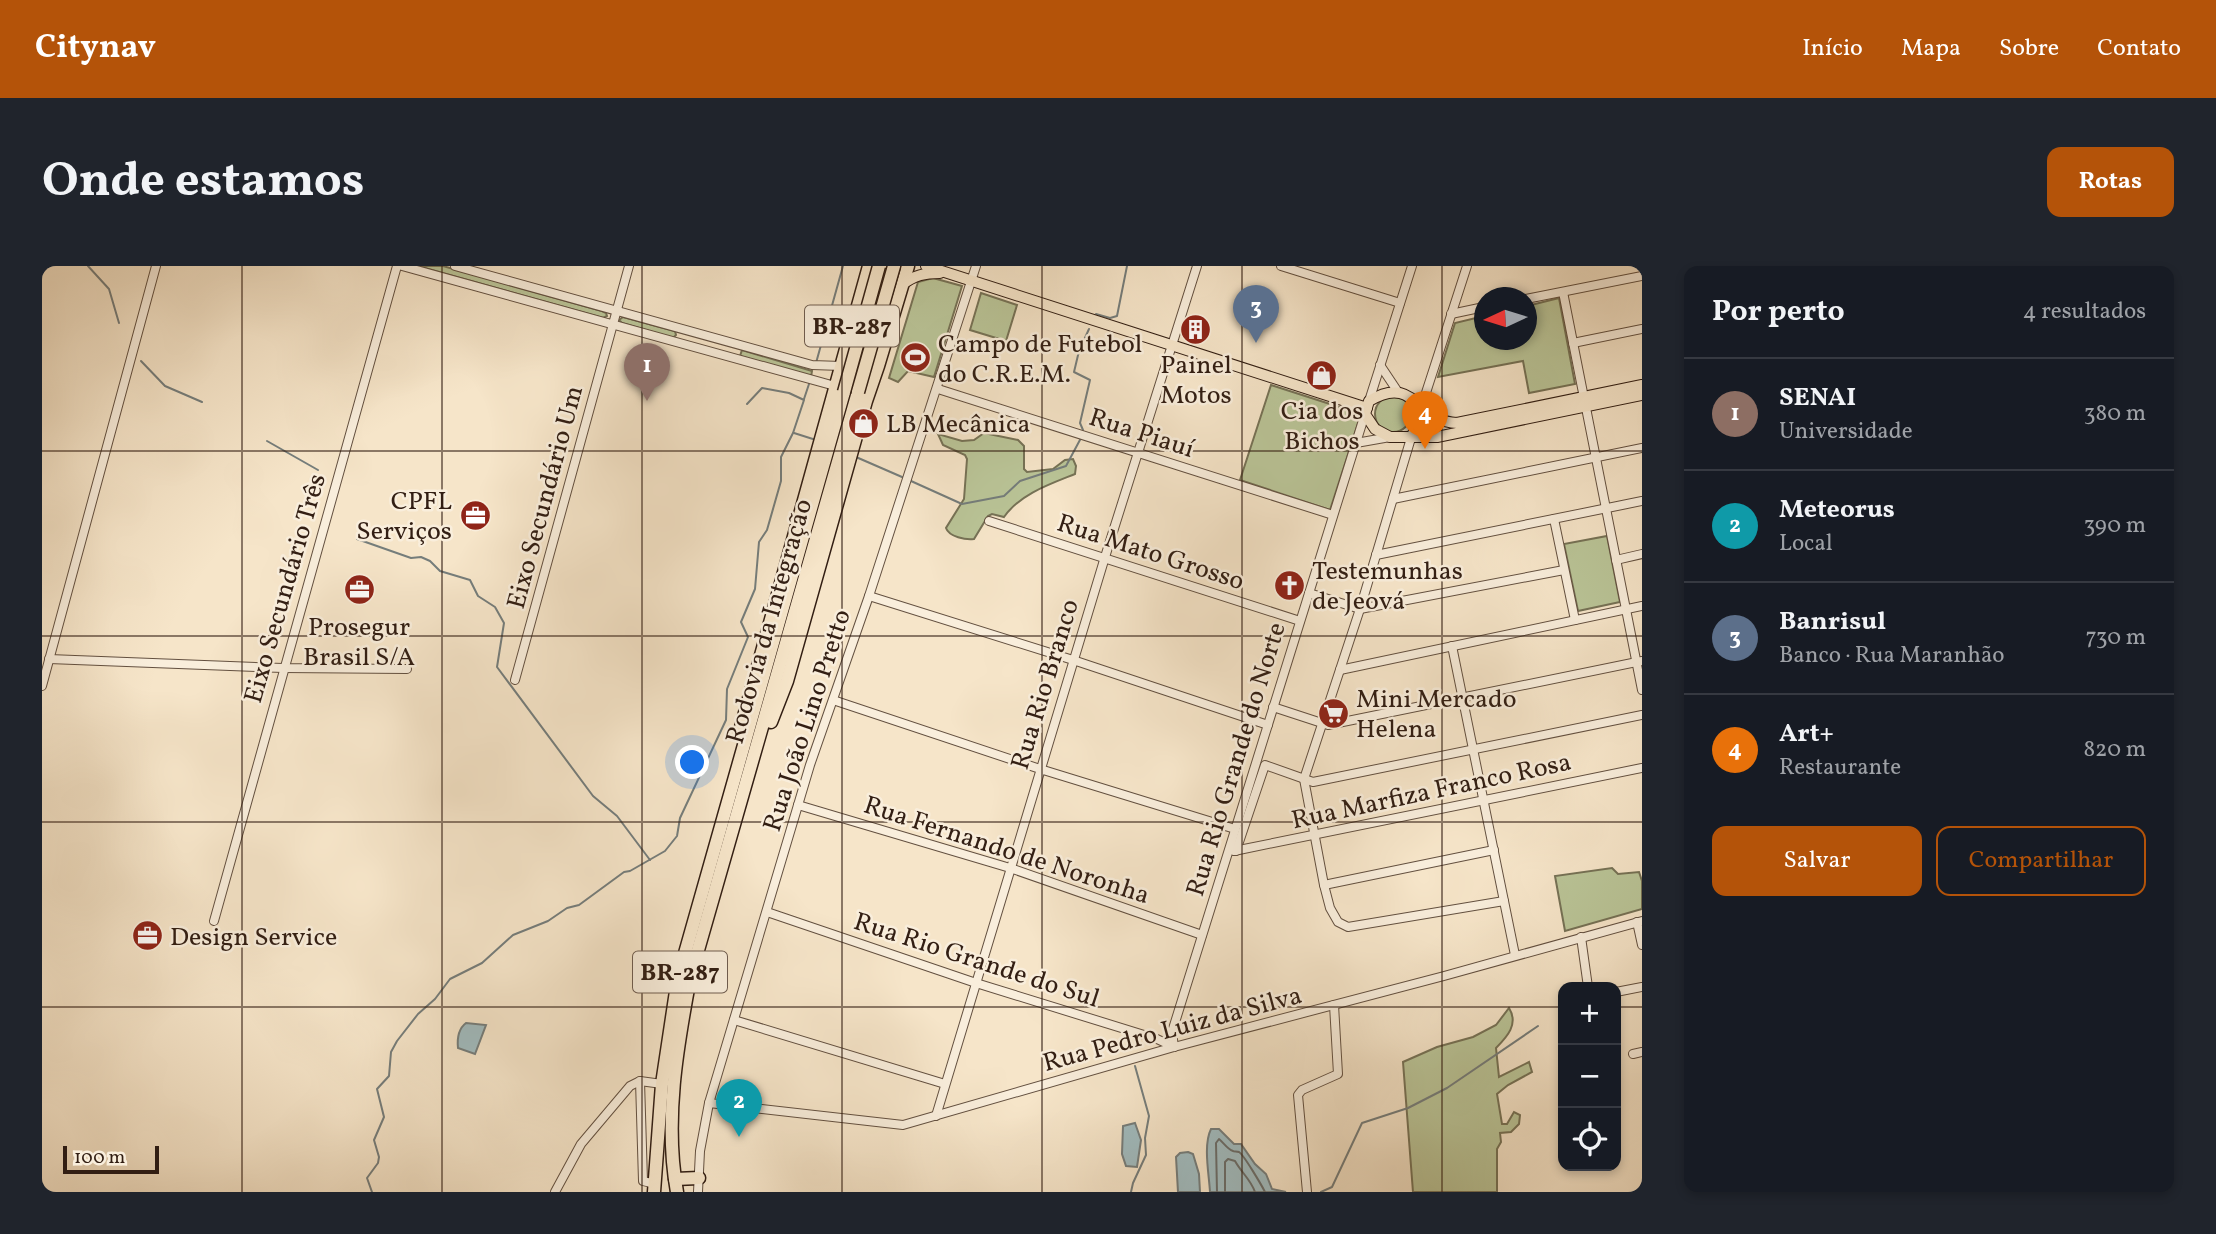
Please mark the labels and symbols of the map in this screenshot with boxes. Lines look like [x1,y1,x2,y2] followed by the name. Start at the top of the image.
[1233,285,1279,343] pin: 3
[1474,287,1537,350] north arrow
[805,306,899,346] road number: BR-287
[1179,312,1213,346] building icon: Painel Motos
[938,327,1142,393] place label: Campo de Futebol do C.R.E.M.
[898,341,932,375] sports icon: Campo de Futebol do C.R.E.M.
[624,343,670,401] pin: 1
[1160,348,1232,414] place label: Painel Motos
[1305,358,1339,392] shop icon: Cia dos Bichos
[499,382,593,613] street label: Eixo Secundário Um
[1402,391,1448,449] pin: 4
[1281,394,1363,460] place label: Cia dos Bichos
[1084,400,1199,468] street label: Rua Piauí
[846,406,880,440] shop icon: LB Mecânica
[886,407,1030,443] place label: LB Mecânica
[236,470,336,707] street label: Eixo Secundário Três
[356,484,452,550] place label: CPFL Serviços
[718,495,822,748] street label: Rodovia da Integração
[458,498,492,532] office icon: CPFL Serviços
[1052,506,1249,600] street label: Rua Mato Grosso
[1312,554,1463,620] place label: Testemunhas de Jeová
[1272,568,1306,602] church icon: Testemunhas de Jeová
[342,573,376,607] office icon: Prosegur Brasil S/A
[1003,595,1089,774] street label: Rua Rio Branco
[755,605,861,836] street label: Rua João Lino Pretto
[303,610,415,676] place label: Prosegur Brasil S/A
[1178,618,1296,901] street label: Rua Rio Grande do Norte
[1356,682,1517,748] place label: Mini Mercado Helena
[1316,696,1350,730] supermarket icon: Mini Mercado Helena
[675,745,709,779] your location
[1288,745,1575,839] street label: Rua Marfiza Franco Rosa
[859,788,1154,914] street label: Rua Fernando de Noronha
[849,904,1104,1018] street label: Rua Rio Grande do Sul
[130,919,164,953] office icon: Design Service
[170,920,337,956] place label: Design Service
[633,952,727,992] road number: BR-287
[1039,978,1306,1082] street label: Rua Pedro Luiz da Silva
[716,1079,762,1137] pin: 2
[63,1143,159,1175] scale bar

